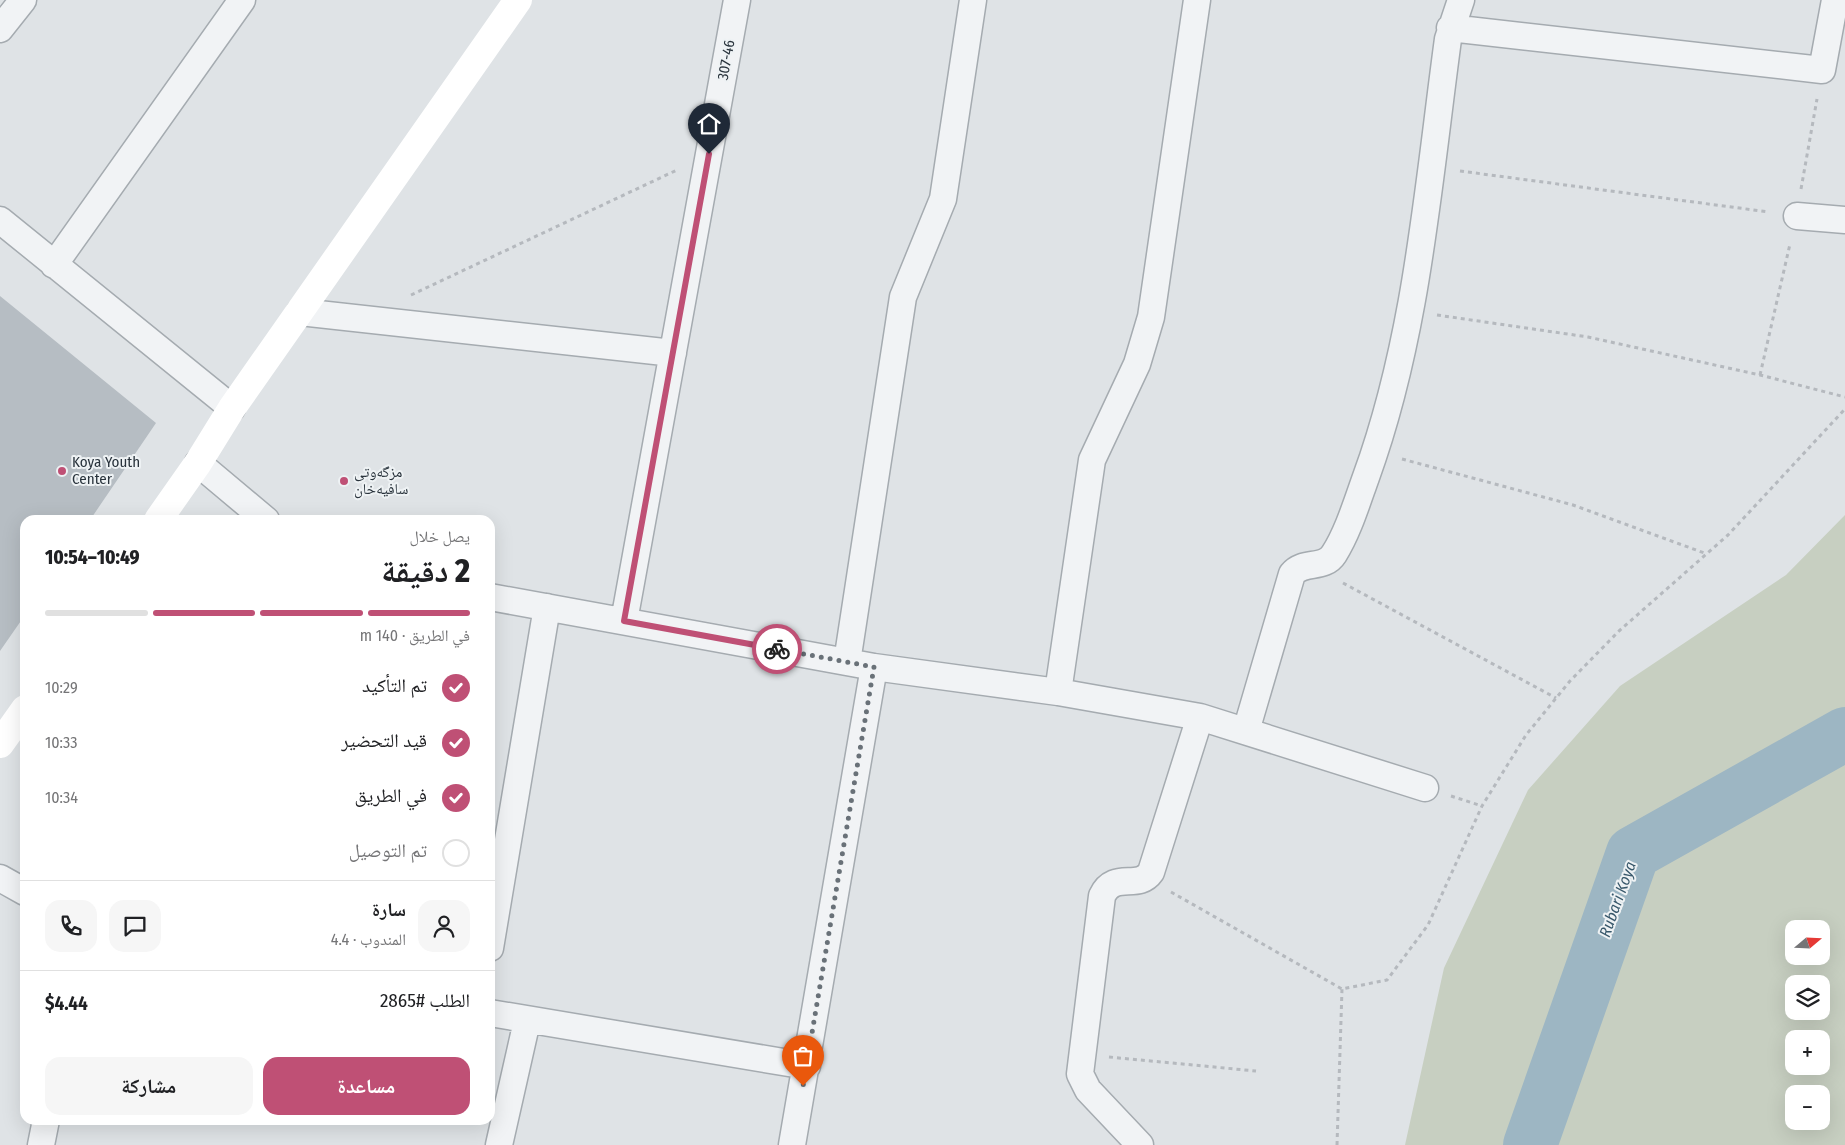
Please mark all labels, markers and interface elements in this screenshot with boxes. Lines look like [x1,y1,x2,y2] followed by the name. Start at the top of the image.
[714,39,738,81] street label: 307-46
[688,103,730,154] pin
[695,110,723,138] icon: home
[72,453,140,488] place label: Koya Youth Center
[354,463,408,499] place label: مزگه‌وتی سافیه‌خان
[56,465,68,477] marker: Koya Youth Center
[338,475,350,487] marker: مزگه‌وتی سافیه‌خان
[409,527,470,546] text: يصل خلال
[45,546,140,569] text: 10:49–10:54
[381,552,470,590] text: 2 دقيقة
[752,624,802,674] courier
[360,626,470,645] text: في الطريق · 140 m
[763,635,791,663] icon: bike
[362,674,427,697] text: تم التأكيد
[442,674,470,702] icon: check
[45,678,78,697] text: 10:29
[341,729,427,752] text: قيد التحضير
[442,729,470,757] icon: check
[45,733,78,752] text: 10:33
[355,784,427,807] text: في الطريق
[442,784,470,812] icon: check
[45,788,78,807] text: 10:34
[349,839,427,862] text: تم التوصيل
[1595,859,1640,939] water label: Rubari Koya
[372,898,406,921] text: سارة
[45,900,97,952] button: phone
[109,900,161,952] button: chat
[418,900,470,952] button: person
[1785,920,1830,965] north arrow
[1785,920,1830,1130] map controls
[331,930,406,949] text: المندوب · 4.4
[1785,975,1830,1020] button: layers
[380,989,470,1012] text: الطلب #2865
[45,992,88,1015] text: $4.44
[1785,1030,1830,1075] button: +
[782,1035,824,1086] pin
[789,1042,817,1070] icon: bag
[45,1057,253,1115] button: مشاركة
[263,1057,470,1115] button: مساعدة
[1785,1085,1830,1130] button: −

